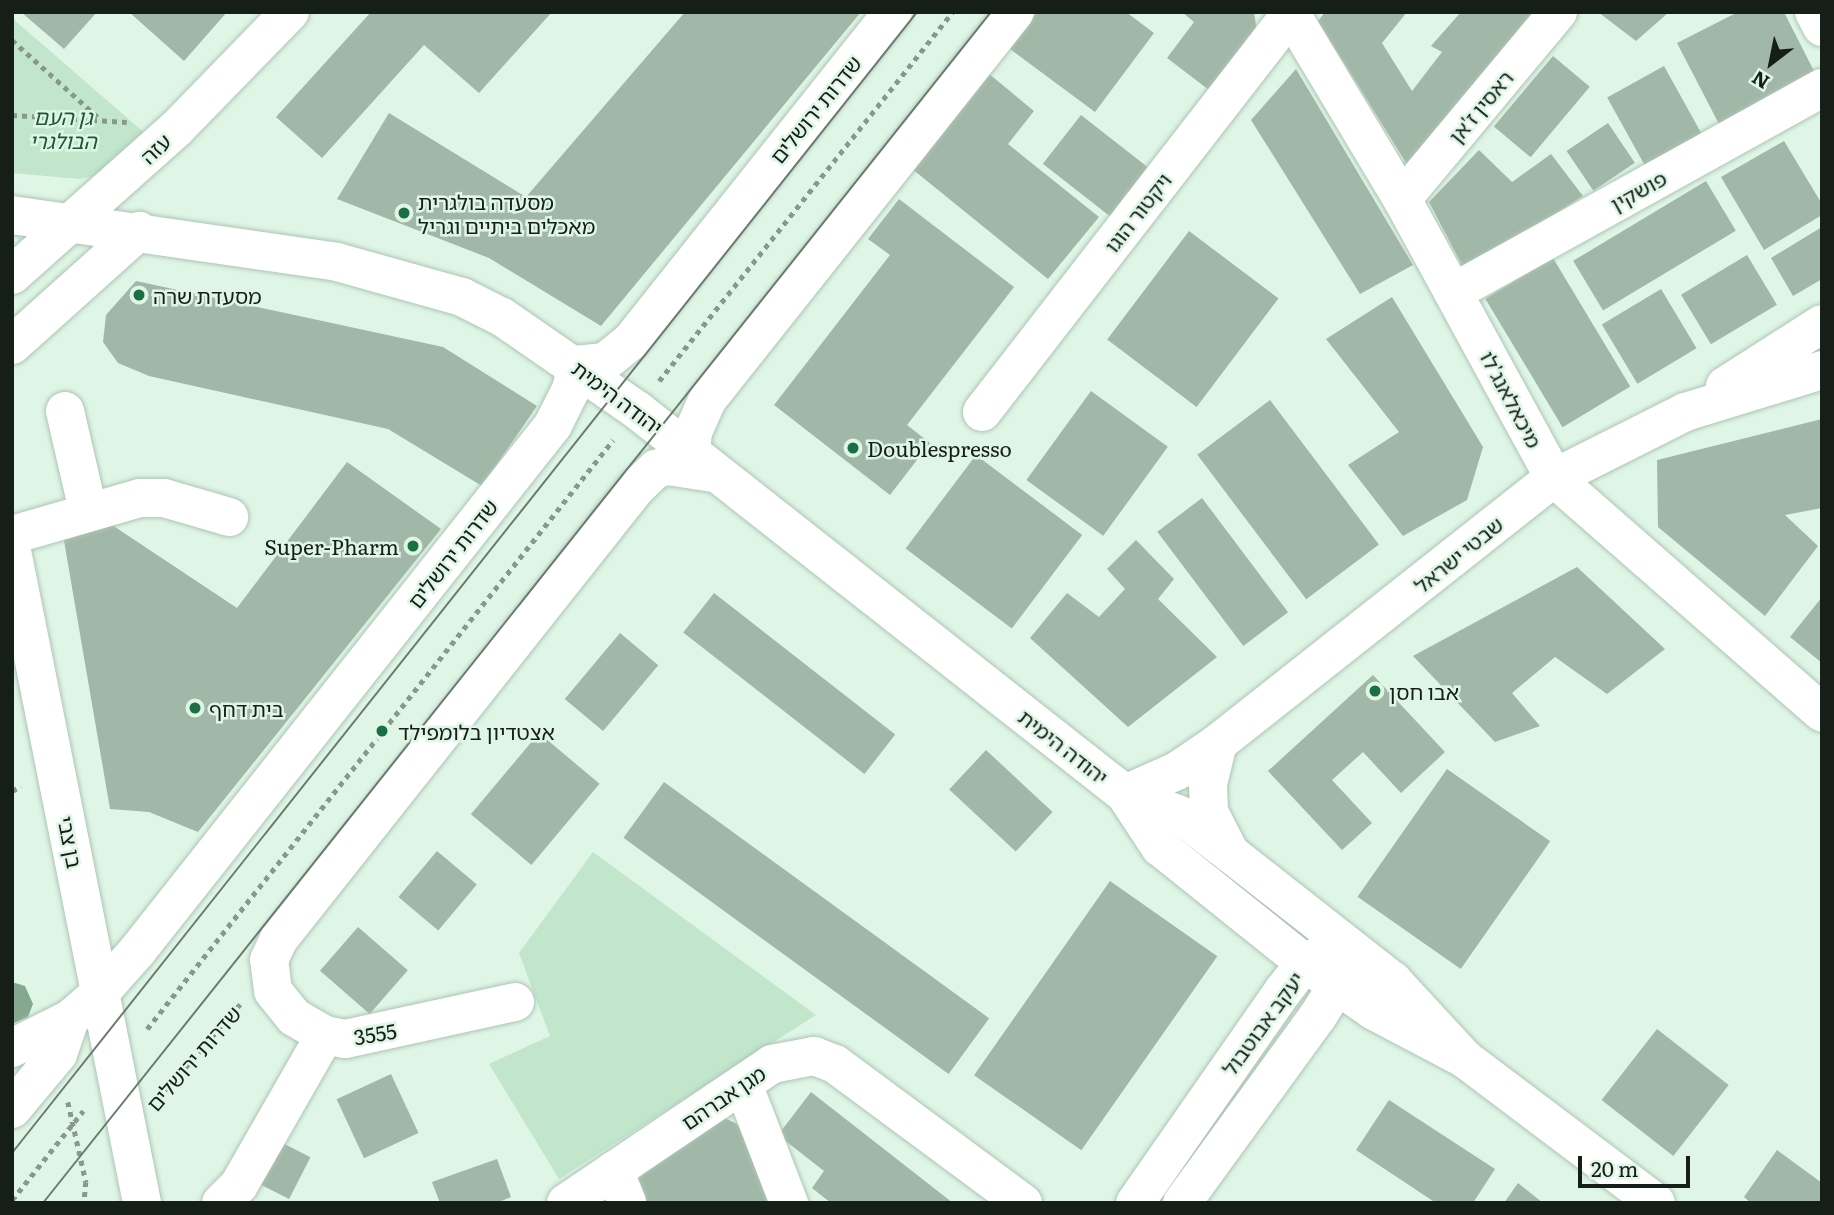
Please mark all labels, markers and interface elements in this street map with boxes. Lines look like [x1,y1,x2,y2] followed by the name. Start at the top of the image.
[1736,28,1806,98] north arrow
[764,50,866,168] street label: שדרות ירושלים
[1442,65,1518,147] street label: ראסין ז'אן
[1746,65,1774,97] text: N
[29,103,97,153] park label: גן העם הבולגרי
[135,128,175,168] street label: עזה
[1605,164,1671,216] street label: פושקין
[1098,167,1176,257] street label: ויקטור הוגו
[418,188,595,238] place label: מסעדה בולגרית מאכלים ביתיים וגריל
[396,205,412,221] marker: מסעדה בולגרית מאכלים ביתיים וגריל
[153,282,262,308] place label: מסעדת שרה
[131,287,147,303] marker: מסעדת שרה
[1476,346,1548,452] street label: מיכאלאנג'לו
[568,355,668,439] street label: יהודה הימית
[867,435,1012,461] place label: Doublespresso
[845,440,861,456] marker: Doublespresso
[402,494,502,612] street label: שדרות ירושלים
[1408,511,1508,597] street label: שבטי ישראל
[264,533,399,559] place label: Super-Pharm
[405,538,421,554] marker: Super-Pharm
[1389,678,1459,704] place label: אבו חסן
[1367,683,1383,699] marker: אבו חסן
[209,695,284,721] place label: בית דחף
[187,700,203,716] marker: בית דחף
[1014,703,1114,789] street label: יהודה הימית
[398,718,555,744] place label: אצטדיון בלומפילד
[372,721,392,741] marker: אצטדיון בלומפילד
[54,814,88,870] street label: בן צבי
[1216,966,1308,1080] street label: יעקב אבוטבול
[140,1000,246,1116] street label: שדרות ירושלים
[352,1017,398,1049] street label: 3555
[676,1060,770,1134] street label: מגן אברהם
[1582,1142,1694,1186] scale bar
[1591,1152,1638,1183] text: 20 m

